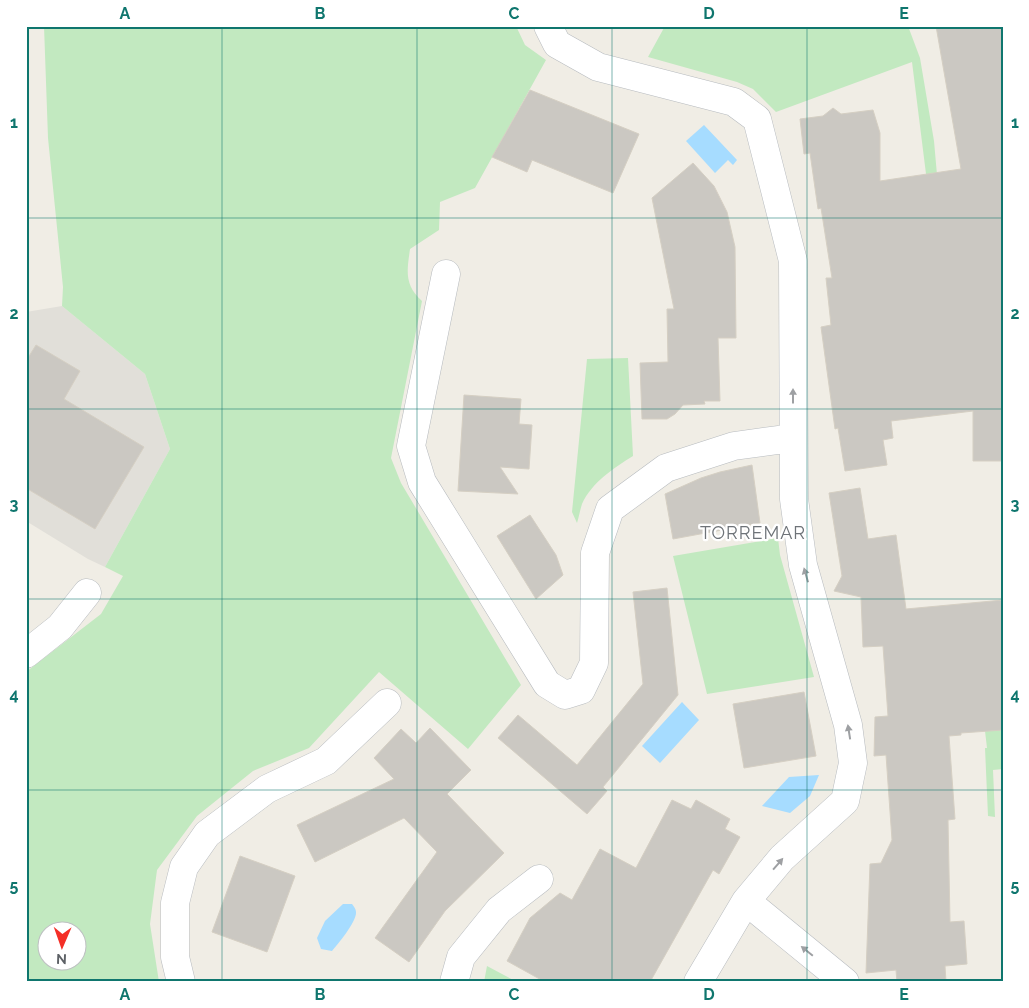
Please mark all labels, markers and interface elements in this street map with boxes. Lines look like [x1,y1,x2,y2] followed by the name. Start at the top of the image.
[120,4,131,23] text: A
[315,4,326,23] text: B
[509,4,520,23] text: C
[703,4,715,23] text: D
[899,4,909,23] text: E
[10,113,18,132] text: 1
[1011,113,1019,132] text: 1
[9,304,19,323] text: 2
[1010,304,1020,323] text: 2
[789,388,797,404] one-way arrow
[10,495,19,514] text: 3
[1011,495,1020,514] text: 3
[700,522,806,543] district label: TORREMAR
[802,567,810,583] one-way arrow
[9,685,19,704] text: 4
[1010,685,1020,704] text: 4
[844,723,852,739] one-way arrow
[772,858,783,871] one-way arrow
[10,876,19,895] text: 5
[1011,876,1020,895] text: 5
[38,920,88,970] north arrow
[801,945,814,956] one-way arrow
[56,951,67,967] text: N
[120,985,131,1004] text: A
[315,985,326,1004] text: B
[509,985,520,1004] text: C
[703,985,715,1004] text: D
[899,985,909,1004] text: E

